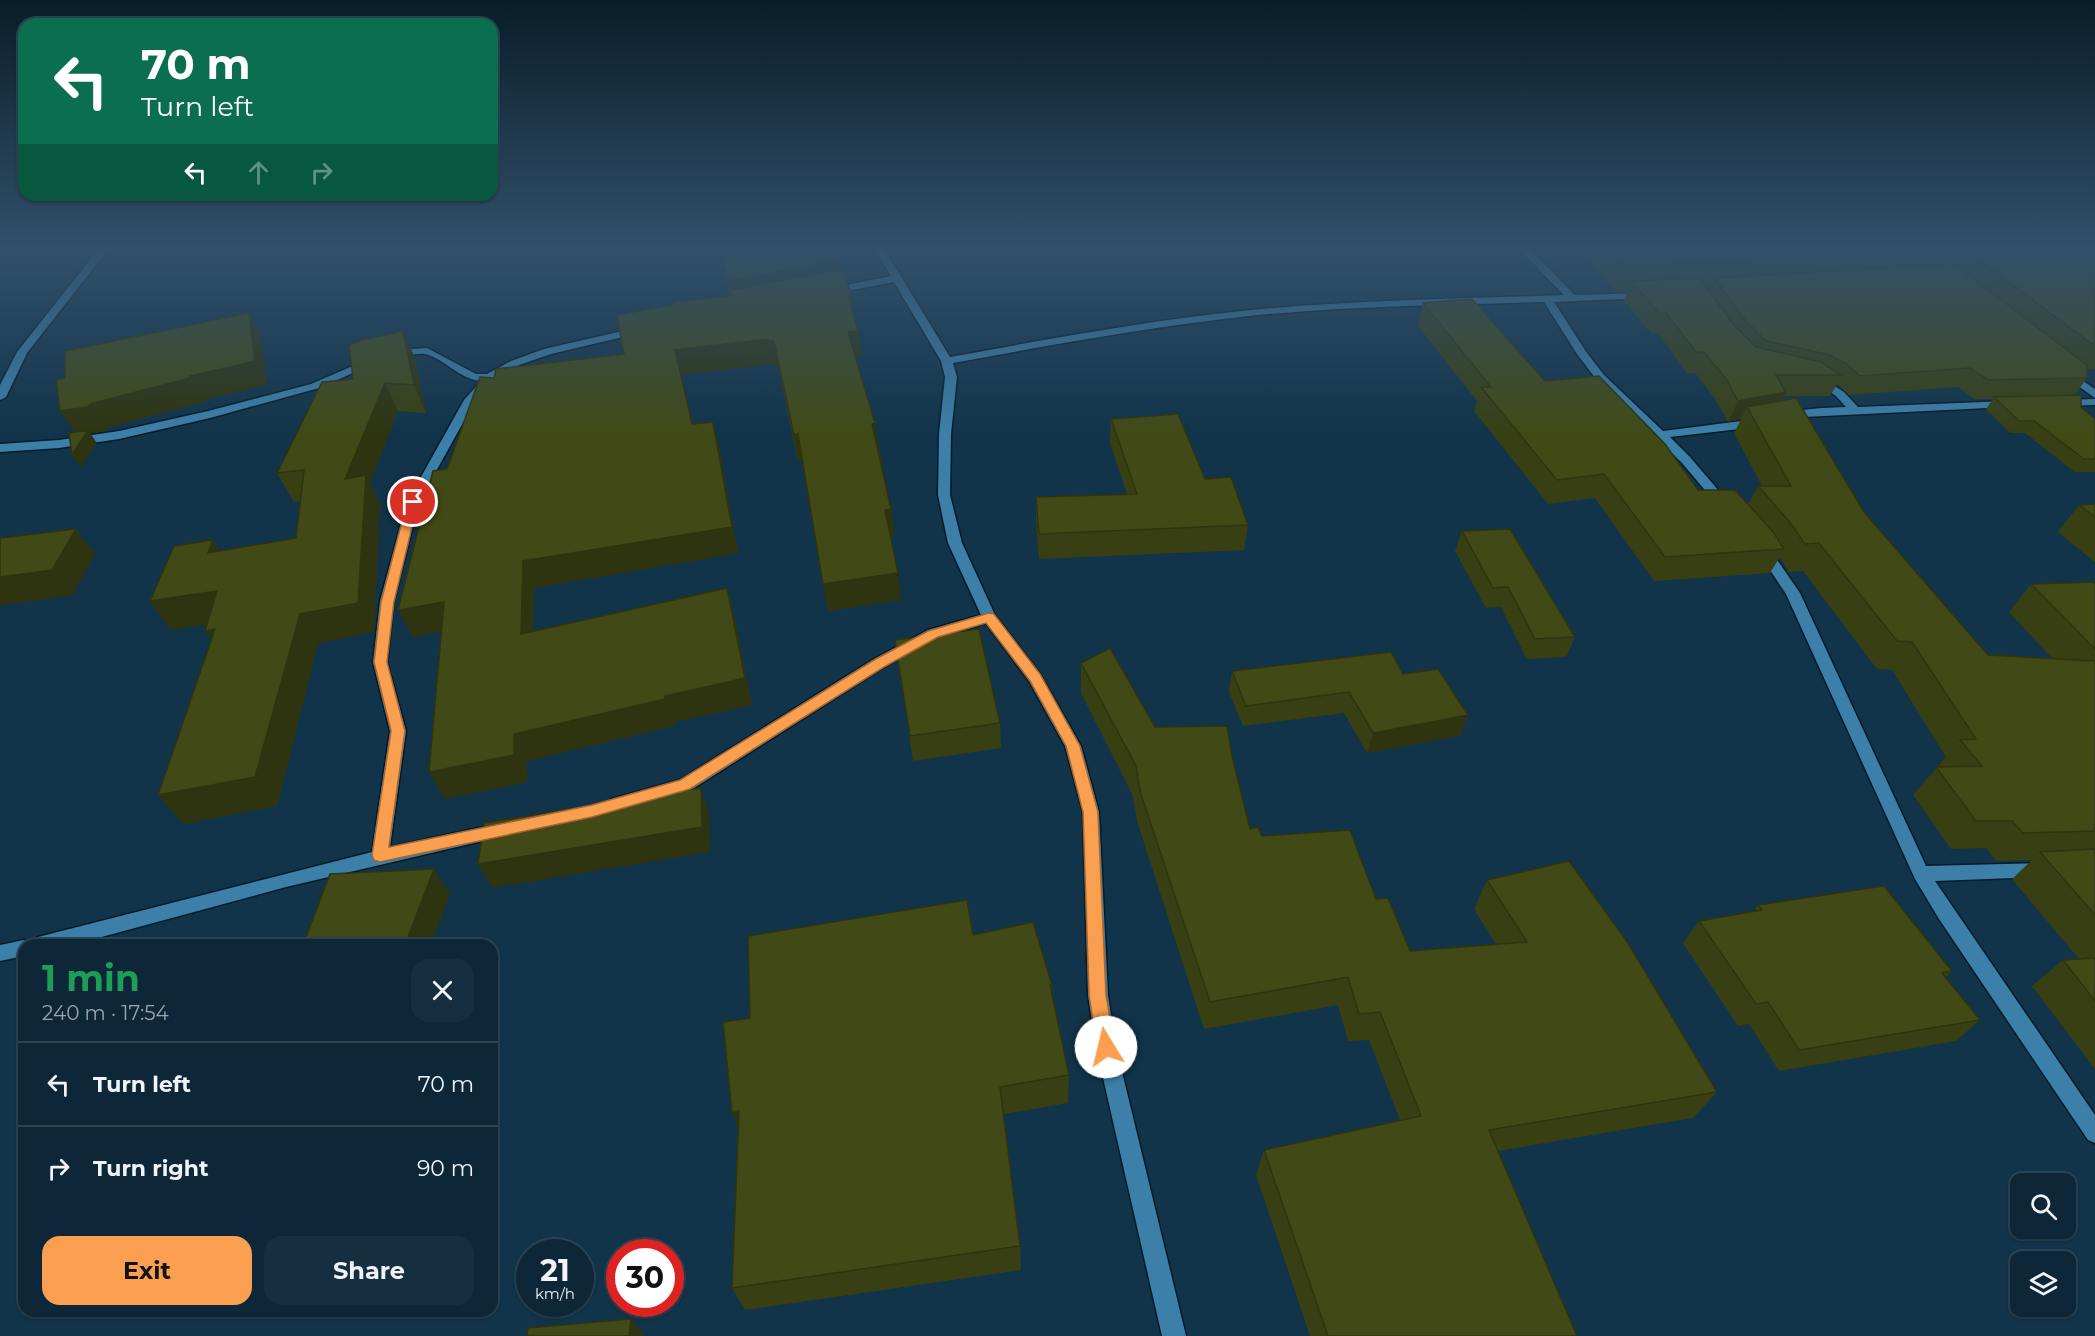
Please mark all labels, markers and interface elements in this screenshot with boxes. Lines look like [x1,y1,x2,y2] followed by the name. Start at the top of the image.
[141,38,251,90] text: 70 m
[42,42,120,120] icon: left
[141,90,254,123] text: Turn left
[179,156,212,189] icon: left
[242,156,275,189] icon: ahead
[305,156,338,189] icon: right
[387,476,438,527] pin
[396,485,429,518] icon: arrive
[42,956,140,1000] text: 1 min
[411,959,474,1022] button: close
[42,1001,169,1025] text: 240 m · 17:54
[1074,1015,1138,1079] position arrow
[42,1068,75,1101] icon: left
[93,1071,191,1098] text: Turn left
[418,1071,474,1098] text: 70 m
[42,1152,75,1185] icon: right
[93,1155,208,1182] text: Turn right
[417,1155,474,1182] text: 90 m
[2010,1173,2076,1317] map controls
[2010,1173,2076,1239] button: search
[42,1236,252,1305] button: Exit
[264,1236,474,1305] button: Share
[606,1239,684,1317] speed limit sign: 30
[2010,1251,2076,1317] button: layers
[540,1252,570,1289] text: 21
[535,1284,575,1303] text: km/h

